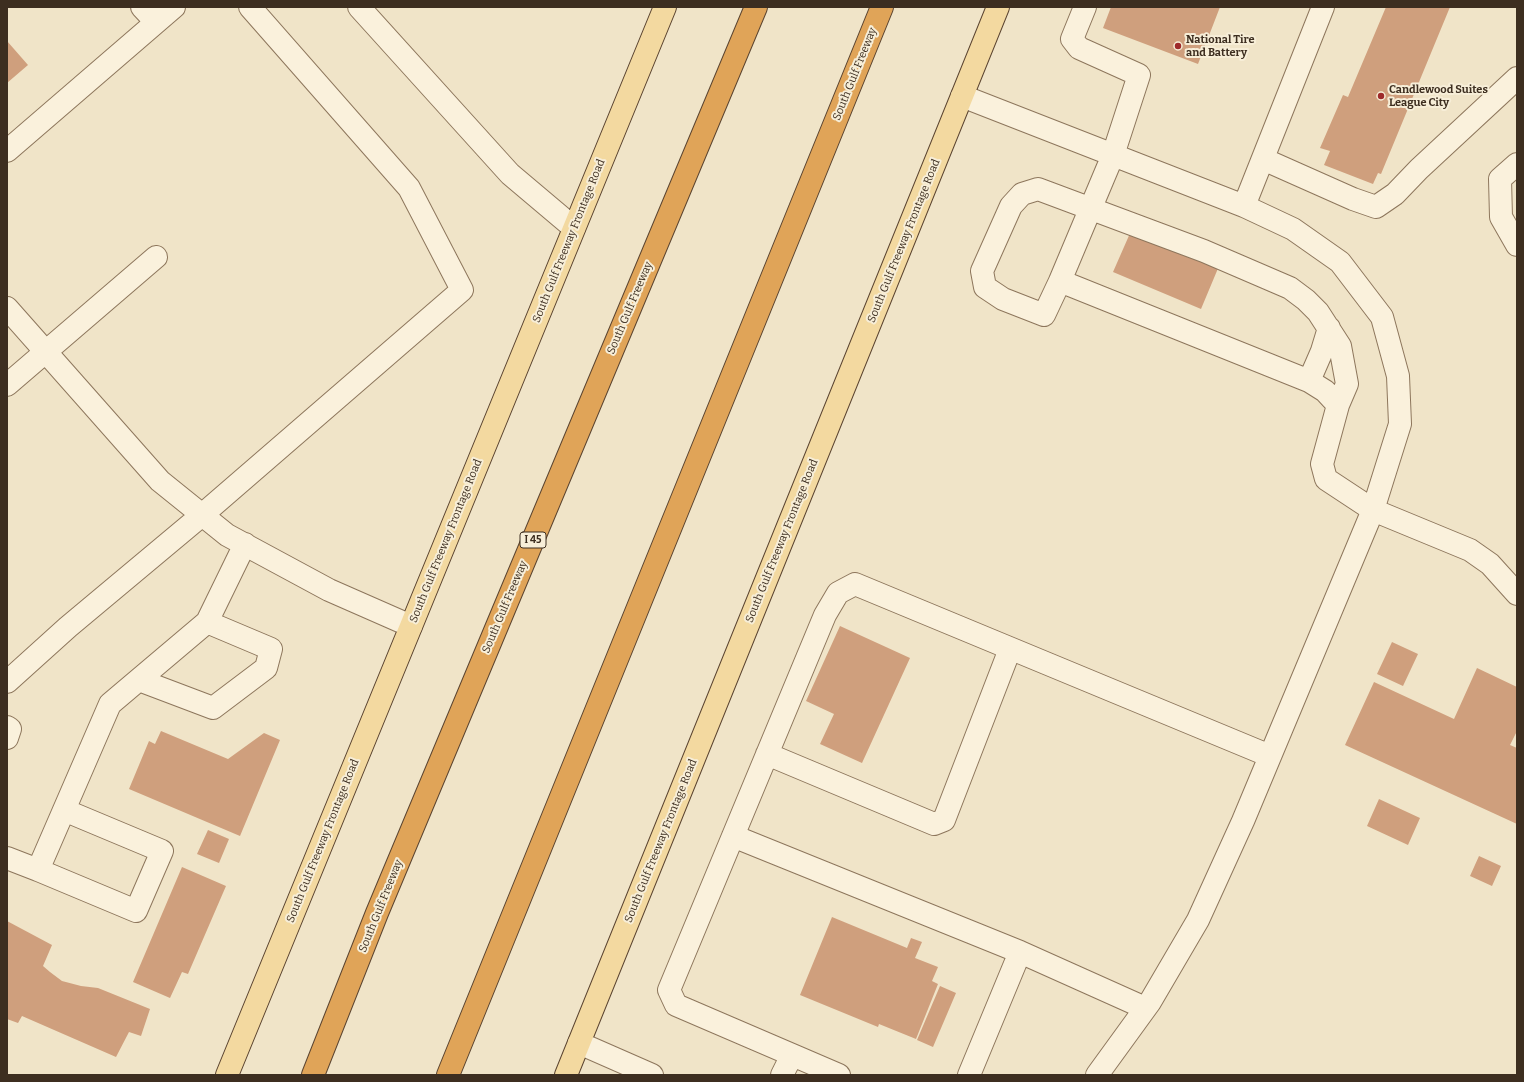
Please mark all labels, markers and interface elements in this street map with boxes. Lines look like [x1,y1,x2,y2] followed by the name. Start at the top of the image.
[830,26,880,122] street label: South Gulf Freeway
[1186,33,1254,59] place label: National Tire and Battery
[1173,41,1183,51] marker: National Tire and Battery
[1389,83,1488,109] place label: Candlewood Suites League City
[1376,91,1386,101] marker: Candlewood Suites League City
[530,157,608,325] street label: South Gulf Freeway Frontage Road
[865,157,943,325] street label: South Gulf Freeway Frontage Road
[605,260,655,356] street label: South Gulf Freeway
[407,457,485,625] street label: South Gulf Freeway Frontage Road
[743,457,821,625] street label: South Gulf Freeway Frontage Road
[520,532,546,548] road number: I 45
[480,559,530,655] street label: South Gulf Freeway
[284,757,362,925] street label: South Gulf Freeway Frontage Road
[622,757,700,925] street label: South Gulf Freeway Frontage Road
[356,858,406,954] street label: South Gulf Freeway

